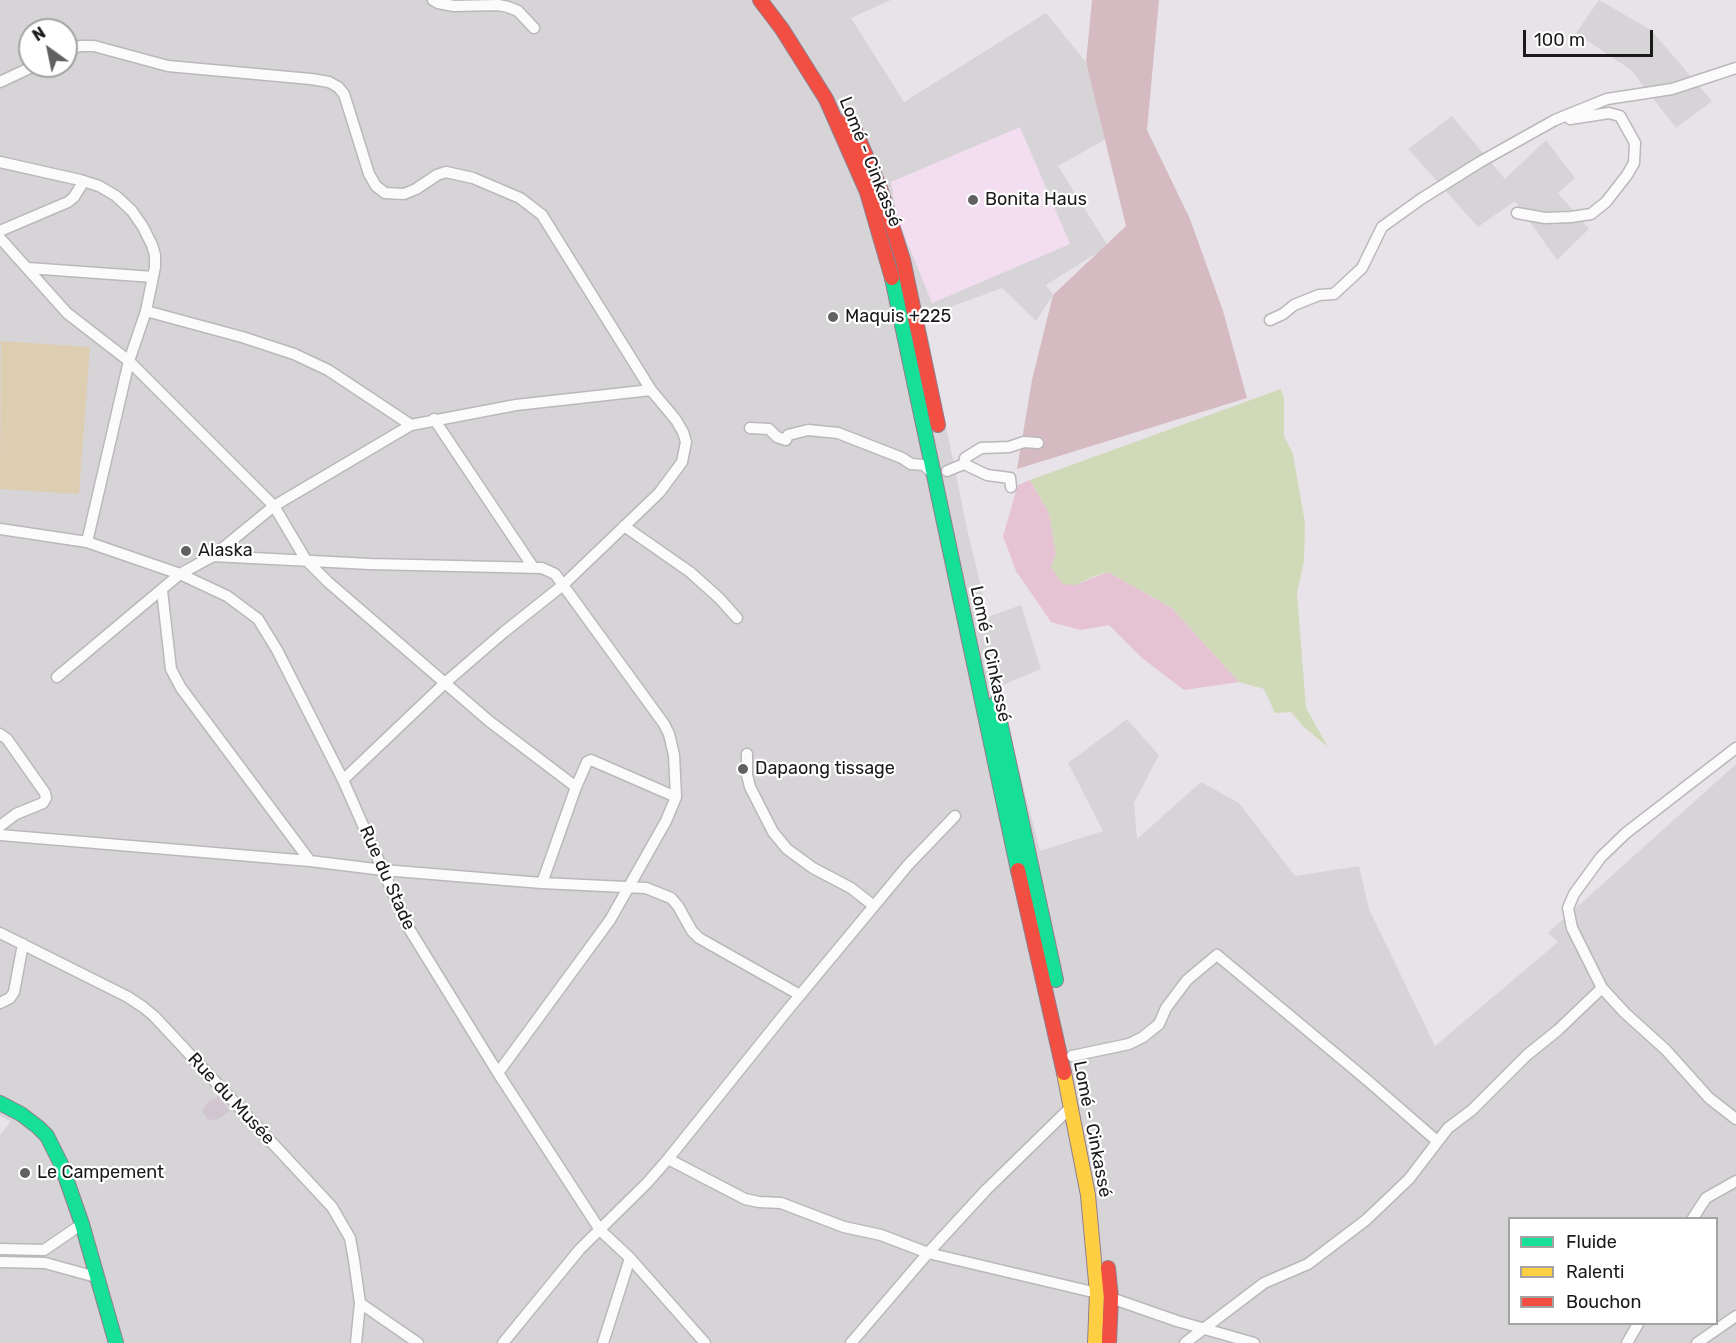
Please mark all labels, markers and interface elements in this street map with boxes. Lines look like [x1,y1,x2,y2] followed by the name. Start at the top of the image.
[18,18,78,78] north arrow
[1526,18,1656,56] scale bar
[29,23,49,45] text: N
[1534,29,1585,51] text: 100 m
[834,94,906,230] street label: Lomé - Cinkassé
[985,189,1087,211] place label: Bonita Haus
[966,193,980,207] marker: Bonita Haus
[845,306,951,328] place label: Maquis +225
[826,310,840,324] marker: Maquis +225
[198,540,253,562] place label: Alaska
[179,544,193,558] marker: Alaska
[965,584,1015,724] street label: Lomé - Cinkassé
[755,758,895,780] place label: Dapaong tissage
[736,762,750,776] marker: Dapaong tissage
[354,822,420,934] street label: Rue du Stade
[183,1049,279,1149] street label: Rue du Musée
[1068,1059,1116,1199] street label: Lomé - Cinkassé
[37,1162,164,1184] place label: Le Campement
[18,1166,32,1180] marker: Le Campement
[1508,1217,1718,1325] legend
[1566,1231,1617,1253] text: Fluide
[1566,1261,1624,1283] text: Ralenti
[1566,1291,1641,1313] text: Bouchon

